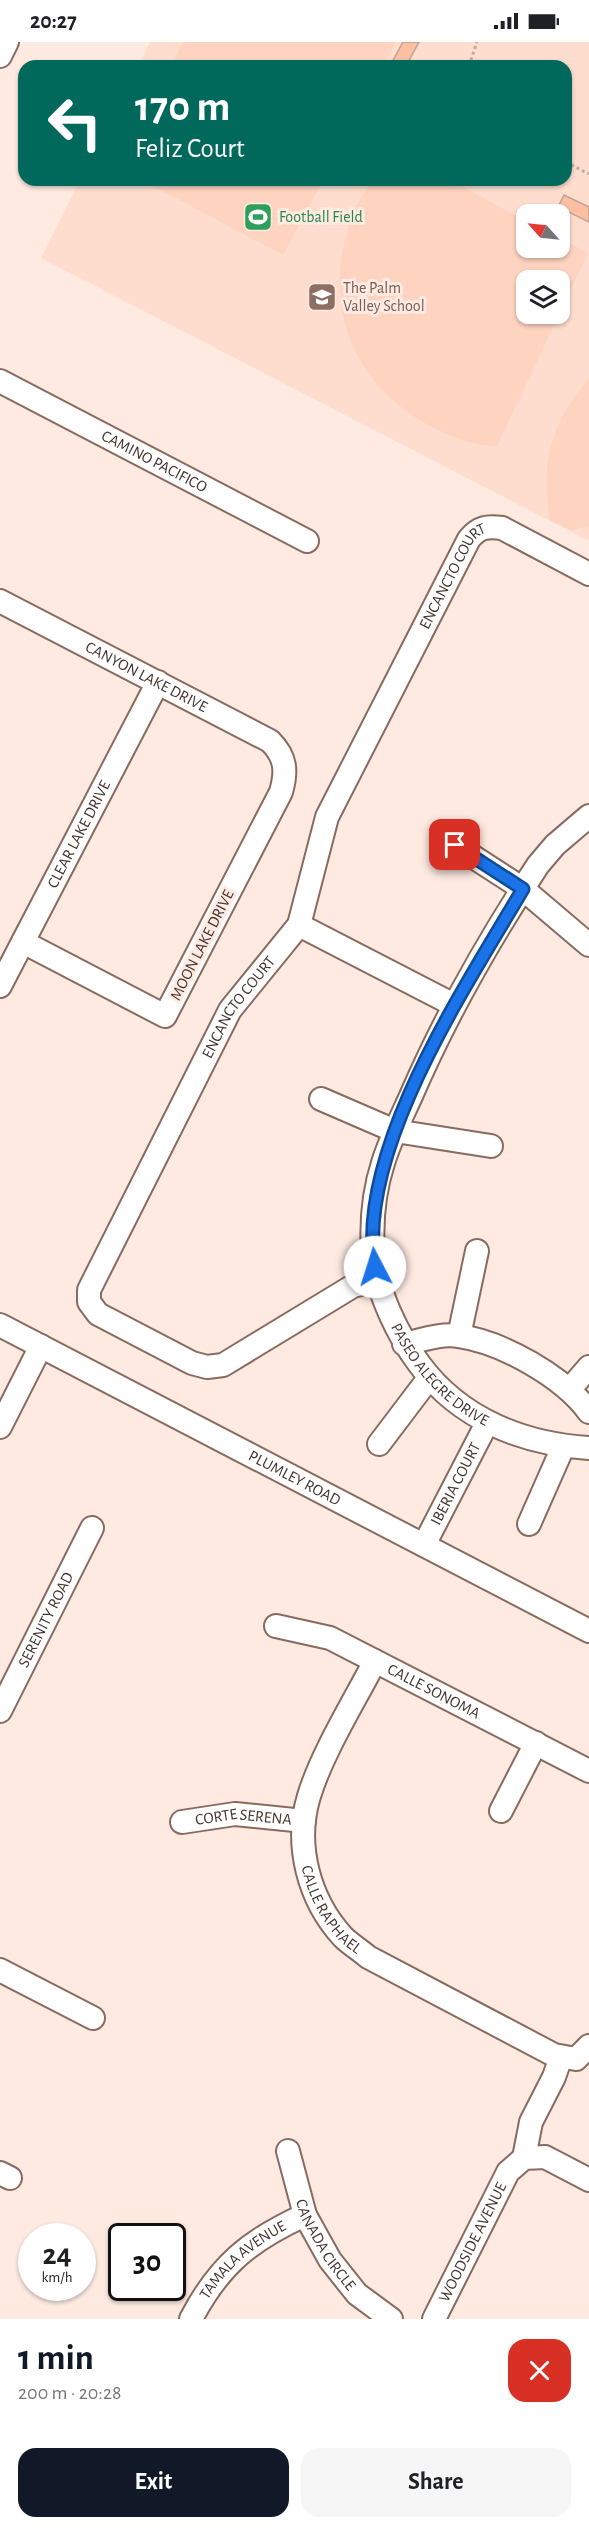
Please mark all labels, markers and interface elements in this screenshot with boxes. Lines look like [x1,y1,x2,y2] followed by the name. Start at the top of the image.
[30,10,77,32] text: 20:27
[36,84,114,162] icon: left
[135,86,230,128] text: 170 m
[135,135,245,162] text: Feliz Court
[242,201,274,233] sports icon: Football Field
[516,204,570,258] north arrow
[516,204,570,324] map controls
[279,209,363,225] place label: Football Field
[516,270,570,324] button: layers
[343,280,425,315] place label: The Palm Valley School
[306,281,338,313] school or university icon: The Palm Valley School
[99,427,210,495] street label: CAMINO PACIFICO
[416,520,488,632] street label: ENCANCTO COURT
[83,639,210,715] street label: CANYON LAKE DRIVE
[44,778,113,891] street label: CLEAR LAKE DRIVE
[429,819,480,870] pin
[438,828,471,861] icon: arrive
[167,887,237,1003] street label: MOON LAKE DRIVE
[199,953,278,1061] street label: ENCANCTO COURT
[343,1235,407,1299] position arrow
[388,1321,492,1429] street label: PASEO ALEGRE DRIVE
[428,1440,484,1527] street label: IBERIA COURT
[246,1448,343,1509] street label: PLUMLEY ROAD
[15,1570,76,1670] street label: SERENITY ROAD
[385,1661,483,1722] street label: CALLE SONOMA
[194,1806,292,1828] street label: CORTE SERENA
[299,1864,365,1957] street label: CALLE RAPHAEL
[436,2180,510,2305] street label: WOODSIDE AVENUE
[293,2197,359,2294] street label: CANADA CIRCLE
[197,2218,289,2302] street label: TAMALA AVENUE
[108,2223,186,2301] speed limit sign: 30
[42,2240,72,2270] text: 24
[42,2270,72,2285] text: km/h
[508,2339,571,2402] button: close
[18,2340,94,2376] text: 1 min
[18,2383,122,2403] text: 200 m · 20:28
[18,2448,289,2517] button: Exit
[301,2448,571,2517] button: Share

